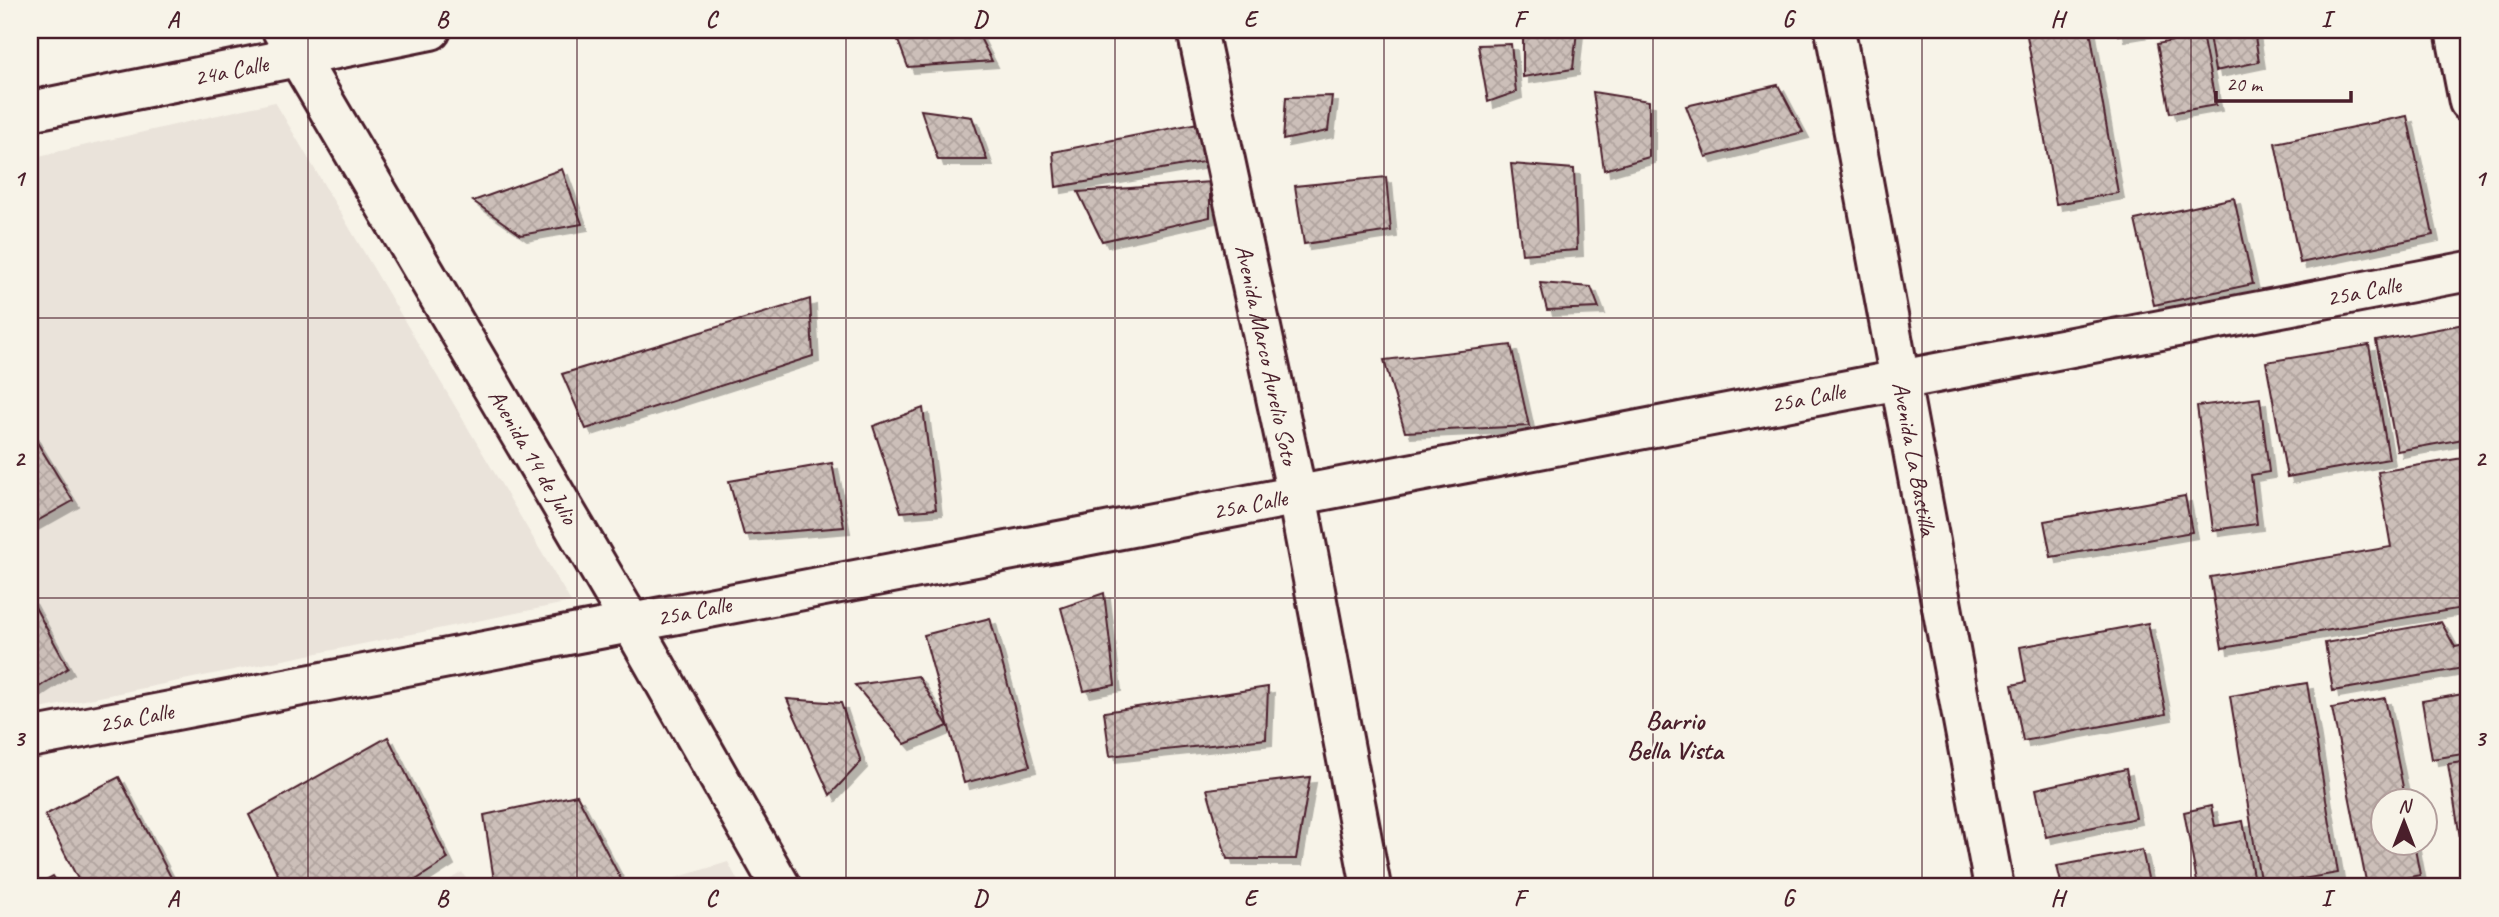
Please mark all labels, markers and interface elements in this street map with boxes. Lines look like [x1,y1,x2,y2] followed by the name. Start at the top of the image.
[167,5,181,34] text: A
[436,5,450,34] text: B
[706,5,720,34] text: C
[973,5,989,34] text: D
[1244,5,1260,34] text: E
[1514,5,1530,34] text: F
[1782,5,1797,34] text: G
[2050,5,2068,34] text: H
[2321,5,2336,34] text: I
[191,48,273,93] street label: 24a Calle
[2216,60,2350,104] scale bar
[2226,71,2264,97] text: 20 m
[14,164,27,193] text: 1
[2475,164,2488,193] text: 1
[1229,242,1306,470] street label: Avenida Marco Aurelio Soto
[2324,269,2405,313] street label: 25a Calle
[1768,375,1849,419] street label: 25a Calle
[1886,379,1944,540] street label: Avenida La Bastilla
[482,384,585,531] street label: Avenida 14 de Julio
[14,444,27,473] text: 2
[2475,444,2488,473] text: 2
[1210,482,1292,526] street label: 25a Calle
[654,589,736,633] street label: 25a Calle
[97,696,178,739] street label: 25a Calle
[1627,704,1725,767] district label: Barrio Bella Vista
[14,724,27,753] text: 3
[2475,724,2488,753] text: 3
[2370,788,2440,858] north arrow
[2398,794,2413,818] text: N
[167,884,181,913] text: A
[436,884,450,913] text: B
[706,884,720,913] text: C
[973,884,989,913] text: D
[1244,884,1260,913] text: E
[1514,884,1530,913] text: F
[1782,884,1797,913] text: G
[2050,884,2068,913] text: H
[2321,884,2336,913] text: I

